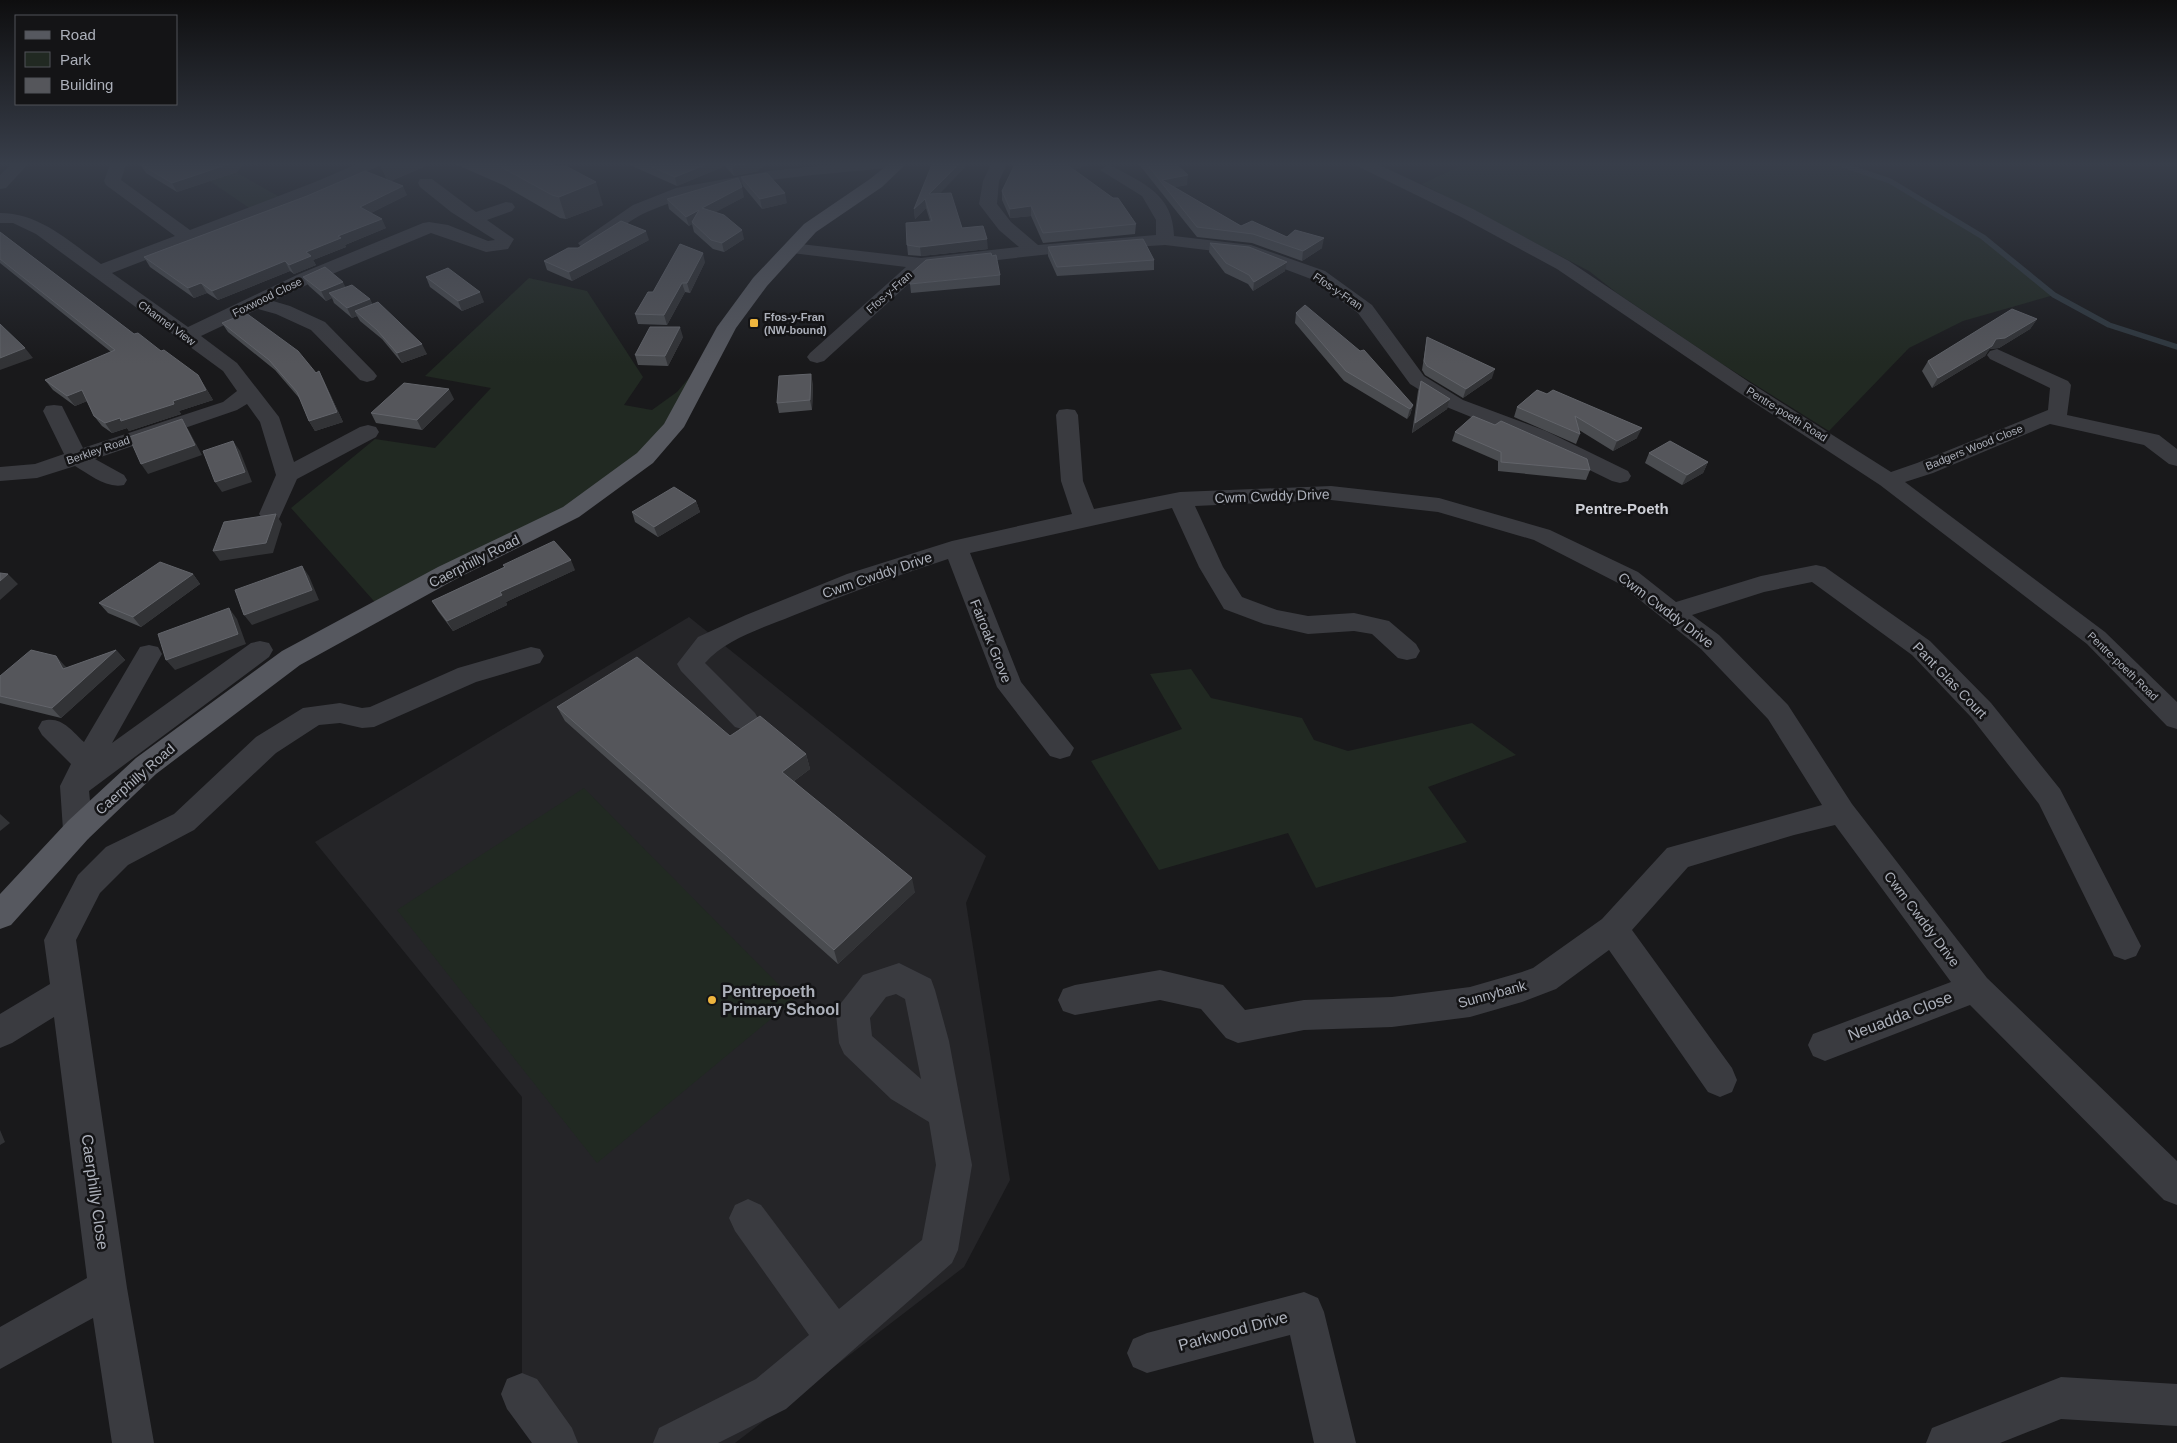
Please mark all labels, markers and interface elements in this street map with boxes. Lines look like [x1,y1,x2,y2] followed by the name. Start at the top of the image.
[15,15,178,105] legend
[60,26,96,43] text: Road
[60,51,91,68] text: Park
[60,76,113,93] text: Building
[864,269,914,315] street label: Ffos-y-Fran
[1311,270,1365,312] street label: Ffos-y-Fran
[230,275,304,319] street label: Foxwood Close
[136,298,198,348] street label: Channel View
[764,311,827,336] place label: Ffos-y-Fran (NW-bound)
[748,317,760,329] marker: Ffos-y-Fran (NW-bound)
[1744,384,1830,444] street label: Pentre-poeth Road
[1924,422,2024,472] street label: Badgers Wood Close
[65,434,131,466] street label: Berkley Road
[1214,486,1330,506] street label: Cwm Cwddy Drive
[1575,500,1669,517] district label: Pentre-Poeth
[426,531,522,591] street label: Caerphilly Road
[820,549,934,601] street label: Cwm Cwddy Drive
[1615,569,1717,651] street label: Cwm Cwddy Drive
[967,597,1015,685] street label: Fairoak Grove
[2085,629,2161,703] street label: Pentre-poeth Road
[1910,639,1990,721] street label: Pant Glas Court
[92,740,178,818] street label: Caerphilly Road
[1881,868,1963,970] street label: Cwm Cwddy Drive
[1456,977,1529,1011] street label: Sunnybank
[722,983,839,1018] place label: Pentrepoeth Primary School
[1845,988,1955,1044] street label: Neuadda Close
[706,994,718,1006] marker: Pentrepoeth Primary School
[78,1133,112,1251] street label: Caerphilly Close
[1176,1308,1290,1354] street label: Parkwood Drive

